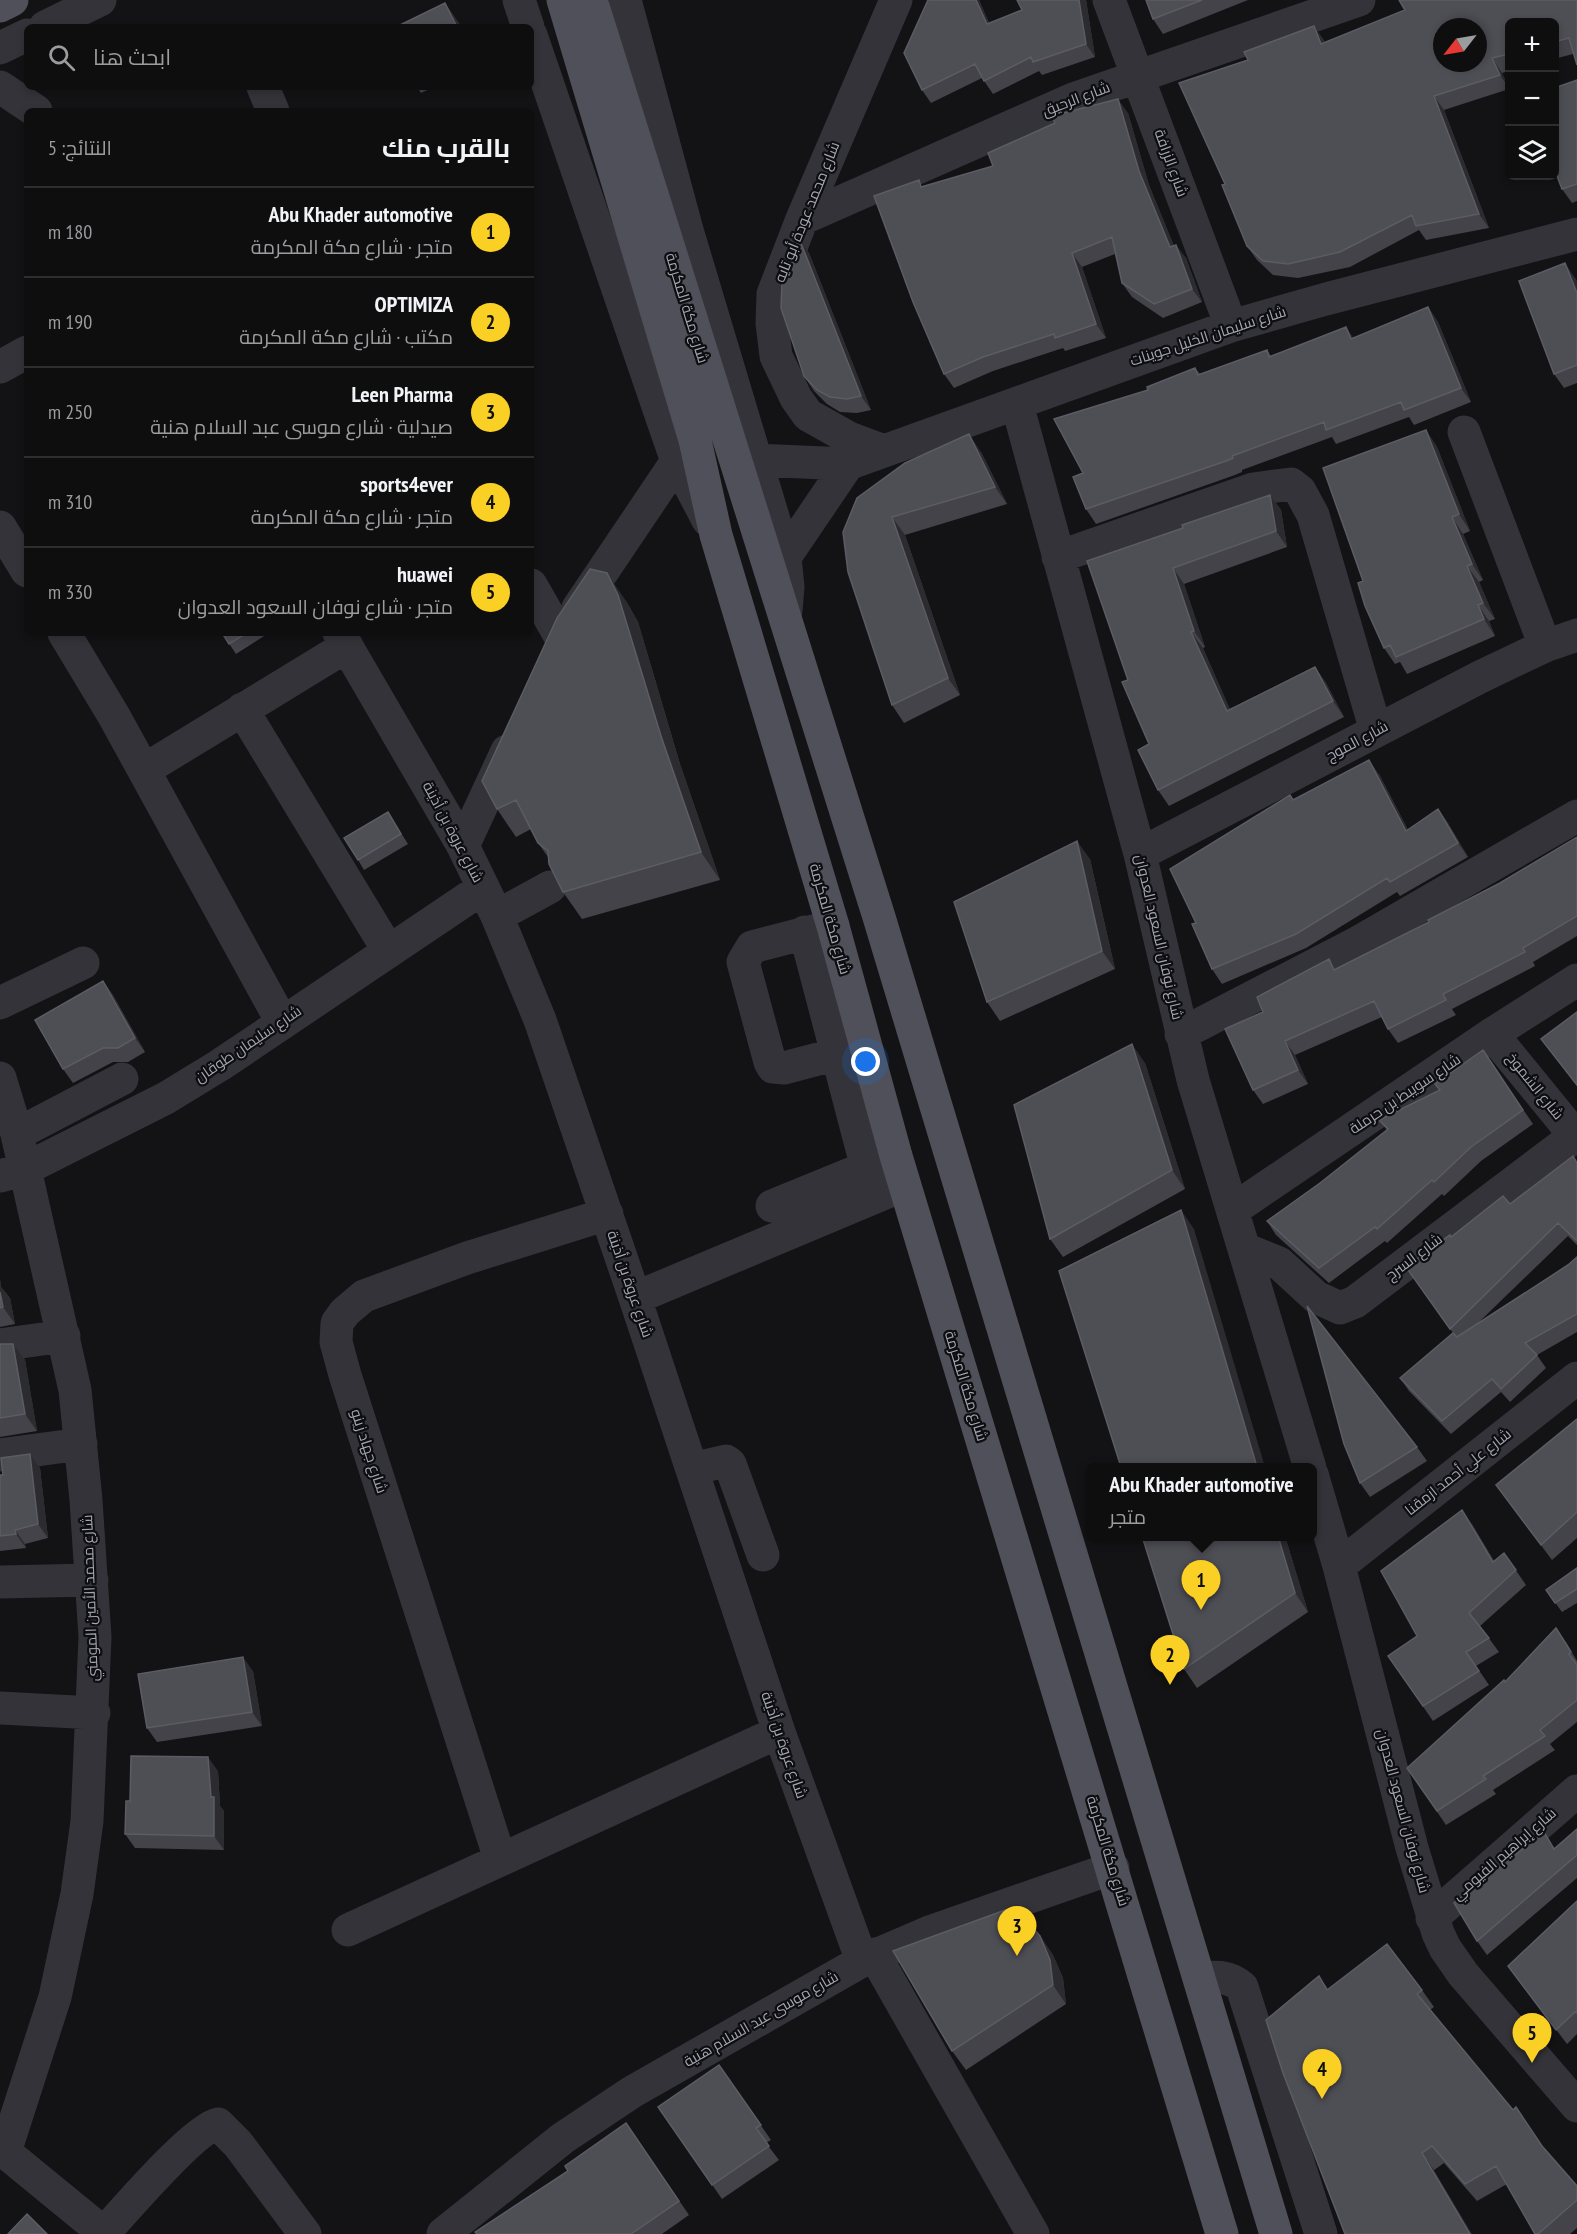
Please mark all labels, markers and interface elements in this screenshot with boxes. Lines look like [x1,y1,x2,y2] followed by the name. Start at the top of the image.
[1433,18,1487,72] north arrow
[1505,18,1559,180] map controls
[1505,18,1559,72] button: +
[24,24,534,90] search box
[45,41,78,74] icon: search
[93,43,171,71] text: ابحث هنا
[1505,72,1559,126] button: −
[1039,77,1113,122] street label: شارع الرحيق
[1149,126,1192,200] street label: شارع الزرافة
[1505,126,1559,180] button: layers
[382,131,510,164] text: بالقرب منك
[48,135,112,161] text: النتائج: 5
[770,139,845,286] street label: شارع محمد عودة أبو تايه
[268,200,453,228] text: Abu Khader automotive
[48,219,92,245] text: 180 m
[486,219,495,245] text: 1
[251,234,453,260] text: متجر · شارع مكة المكرمة
[660,250,713,366] street label: شارع مكة المكرمة
[375,290,453,318] text: OPTIMIZA
[1127,301,1289,372] street label: شارع سليمان الخليل جوينات
[48,309,92,335] text: 190 m
[486,309,495,335] text: 2
[239,324,453,350] text: مكتب · شارع مكة المكرمة
[351,380,453,408] text: Leen Pharma
[48,399,92,425] text: 250 m
[486,399,495,425] text: 3
[150,414,453,440] text: صيدلية · شارع موسى عبد السلام هنية
[360,470,453,498] text: sports4ever
[48,489,92,515] text: 310 m
[486,489,495,515] text: 4
[251,504,453,530] text: متجر · شارع مكة المكرمة
[397,560,453,588] text: huawei
[48,579,92,605] text: 330 m
[486,579,495,605] text: 5
[178,594,453,620] text: متجر · شارع نوفان السعود العدوان
[1322,716,1392,767] street label: شارع الموج
[417,778,488,887] street label: شارع عروة بن أذينة
[1129,852,1188,1022] street label: شارع نوفان السعود العدوان
[804,861,855,977] street label: شارع مكة المكرمة
[191,1001,306,1088] street label: شارع سليمان طوقان
[851,1047,880,1076] your location
[1501,1048,1568,1124] street label: شارع الشموخ
[1345,1049,1465,1140] street label: شارع سويبط بن حرملة
[601,1228,658,1340] street label: شارع عروة بن أذينة
[1382,1229,1447,1286] street label: شارع السرج
[939,1328,992,1444] street label: شارع مكة المكرمة
[345,1406,392,1496] street label: شارع جهاد زينو
[1401,1424,1517,1521] street label: شارع علي أحمد ازمقنا
[1086,1463,1317,1541] popup
[1109,1470,1294,1498] text: Abu Khader automotive
[1109,1504,1146,1530] text: متجر
[77,1514,105,1682] street label: شارع محمد الأمين المومني
[1182,1560,1220,1610] pin: 1
[1150,1636,1190,1685] pin: 2
[755,1689,812,1801] street label: شارع عروة بن أذينة
[1370,1727,1435,1896] street label: شارع نوفان السعود العدوان
[1081,1793,1134,1909] street label: شارع مكة المكرمة
[1448,1803,1562,1906] street label: شارع إبراهيم الفيومي
[998,1906,1036,1956] pin: 3
[680,1966,843,2072] street label: شارع موسى عبد السلام هنية
[1512,2014,1552,2063] pin: 5
[1302,2050,1342,2099] pin: 4

